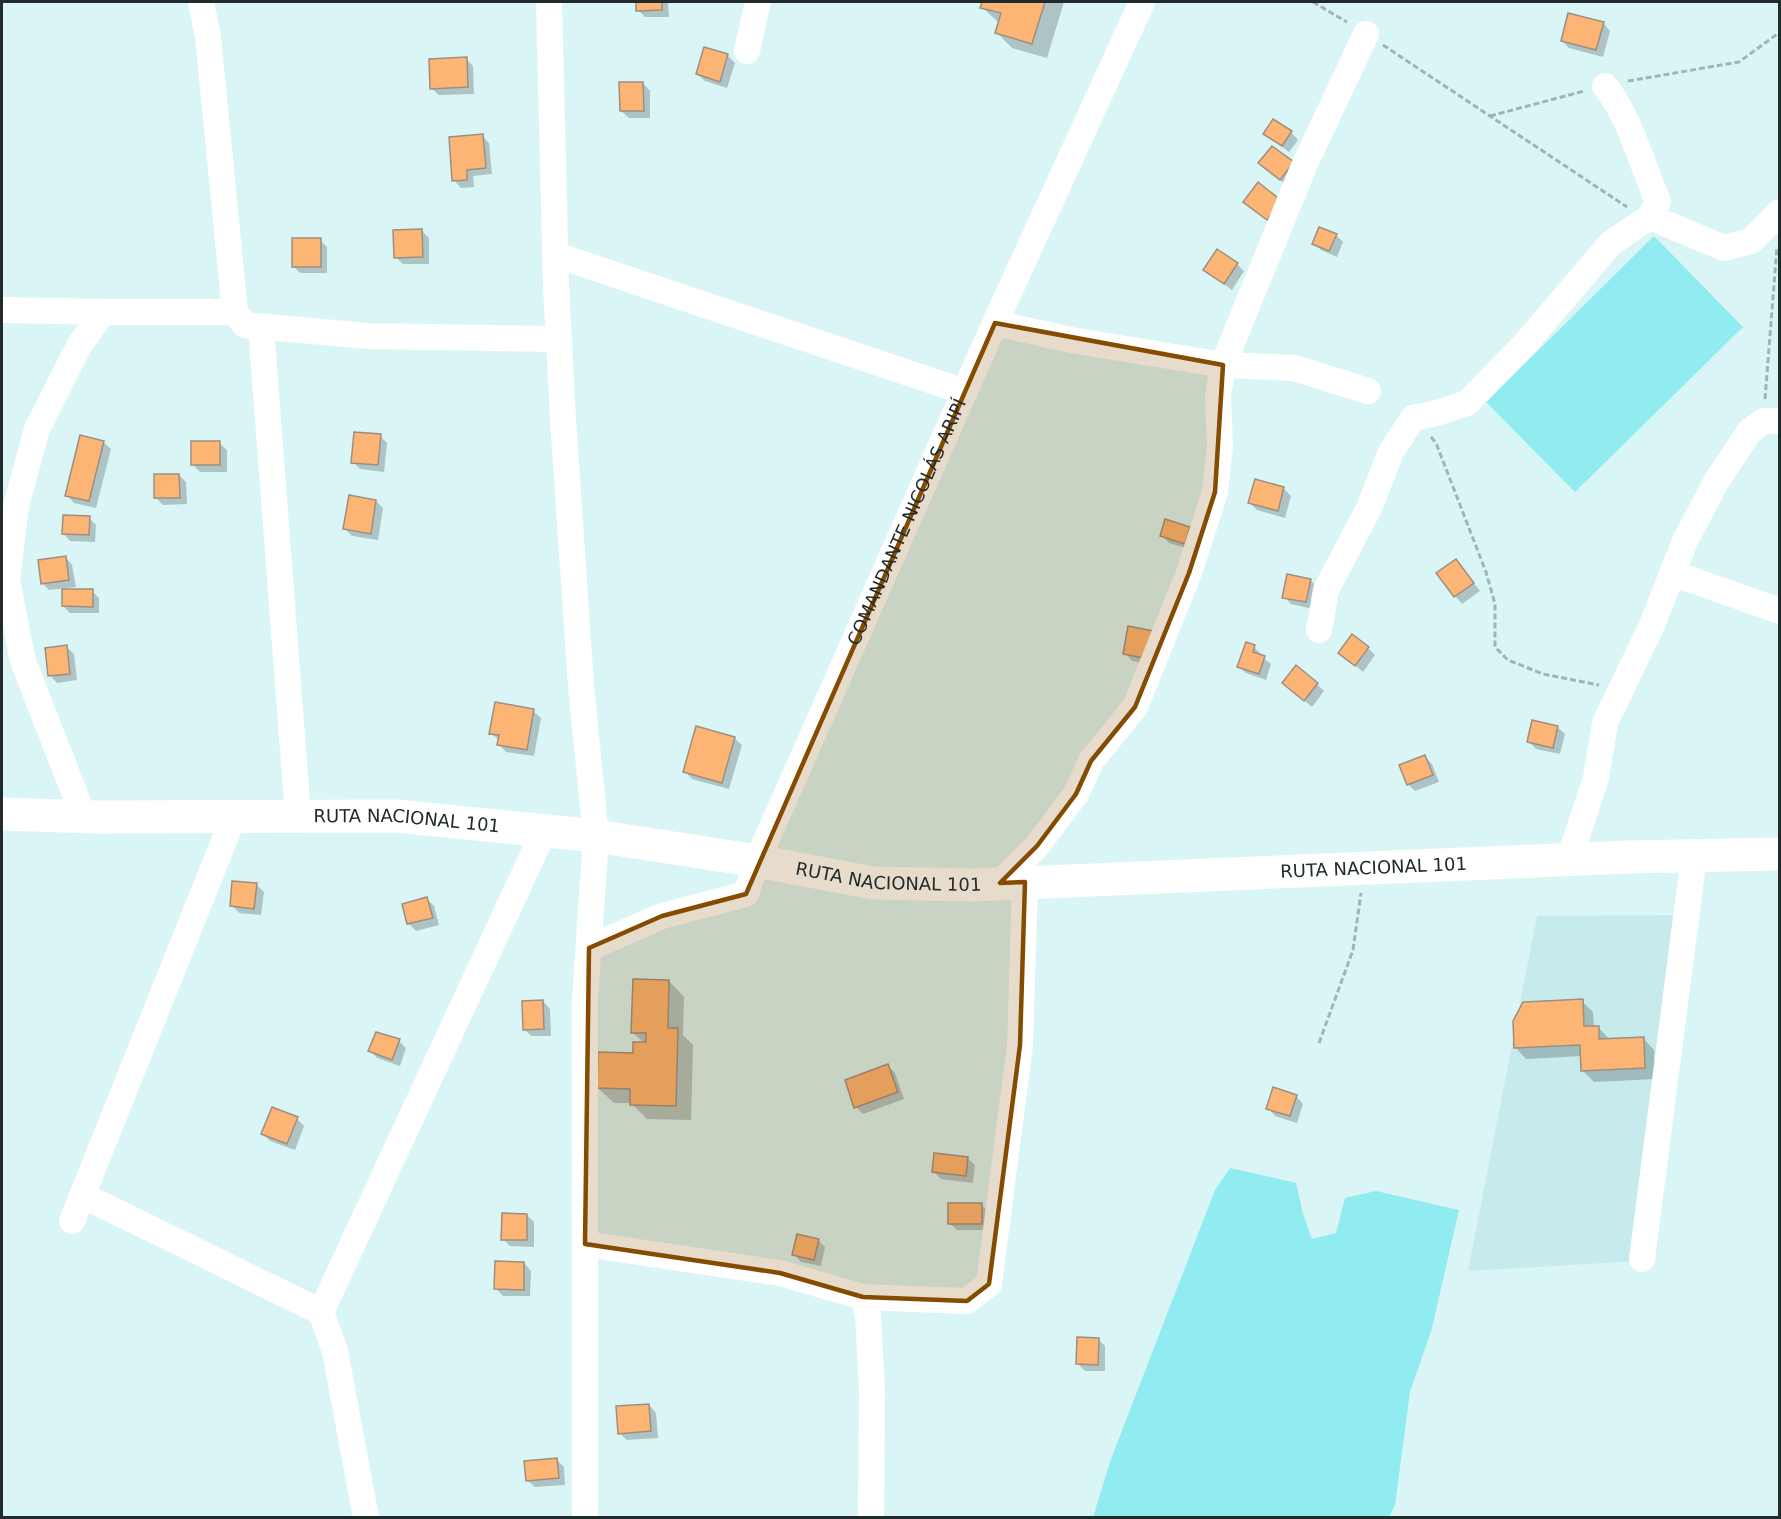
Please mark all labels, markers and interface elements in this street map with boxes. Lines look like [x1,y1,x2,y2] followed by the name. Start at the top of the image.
[843,395,970,648] street label: COMANDANTE NICOLÁS ARIPÍ
[313,805,501,836] street label: RUTA NACIONAL 101
[1280,853,1467,882] street label: RUTA NACIONAL 101
[794,858,982,895] street label: RUTA NACIONAL 101

